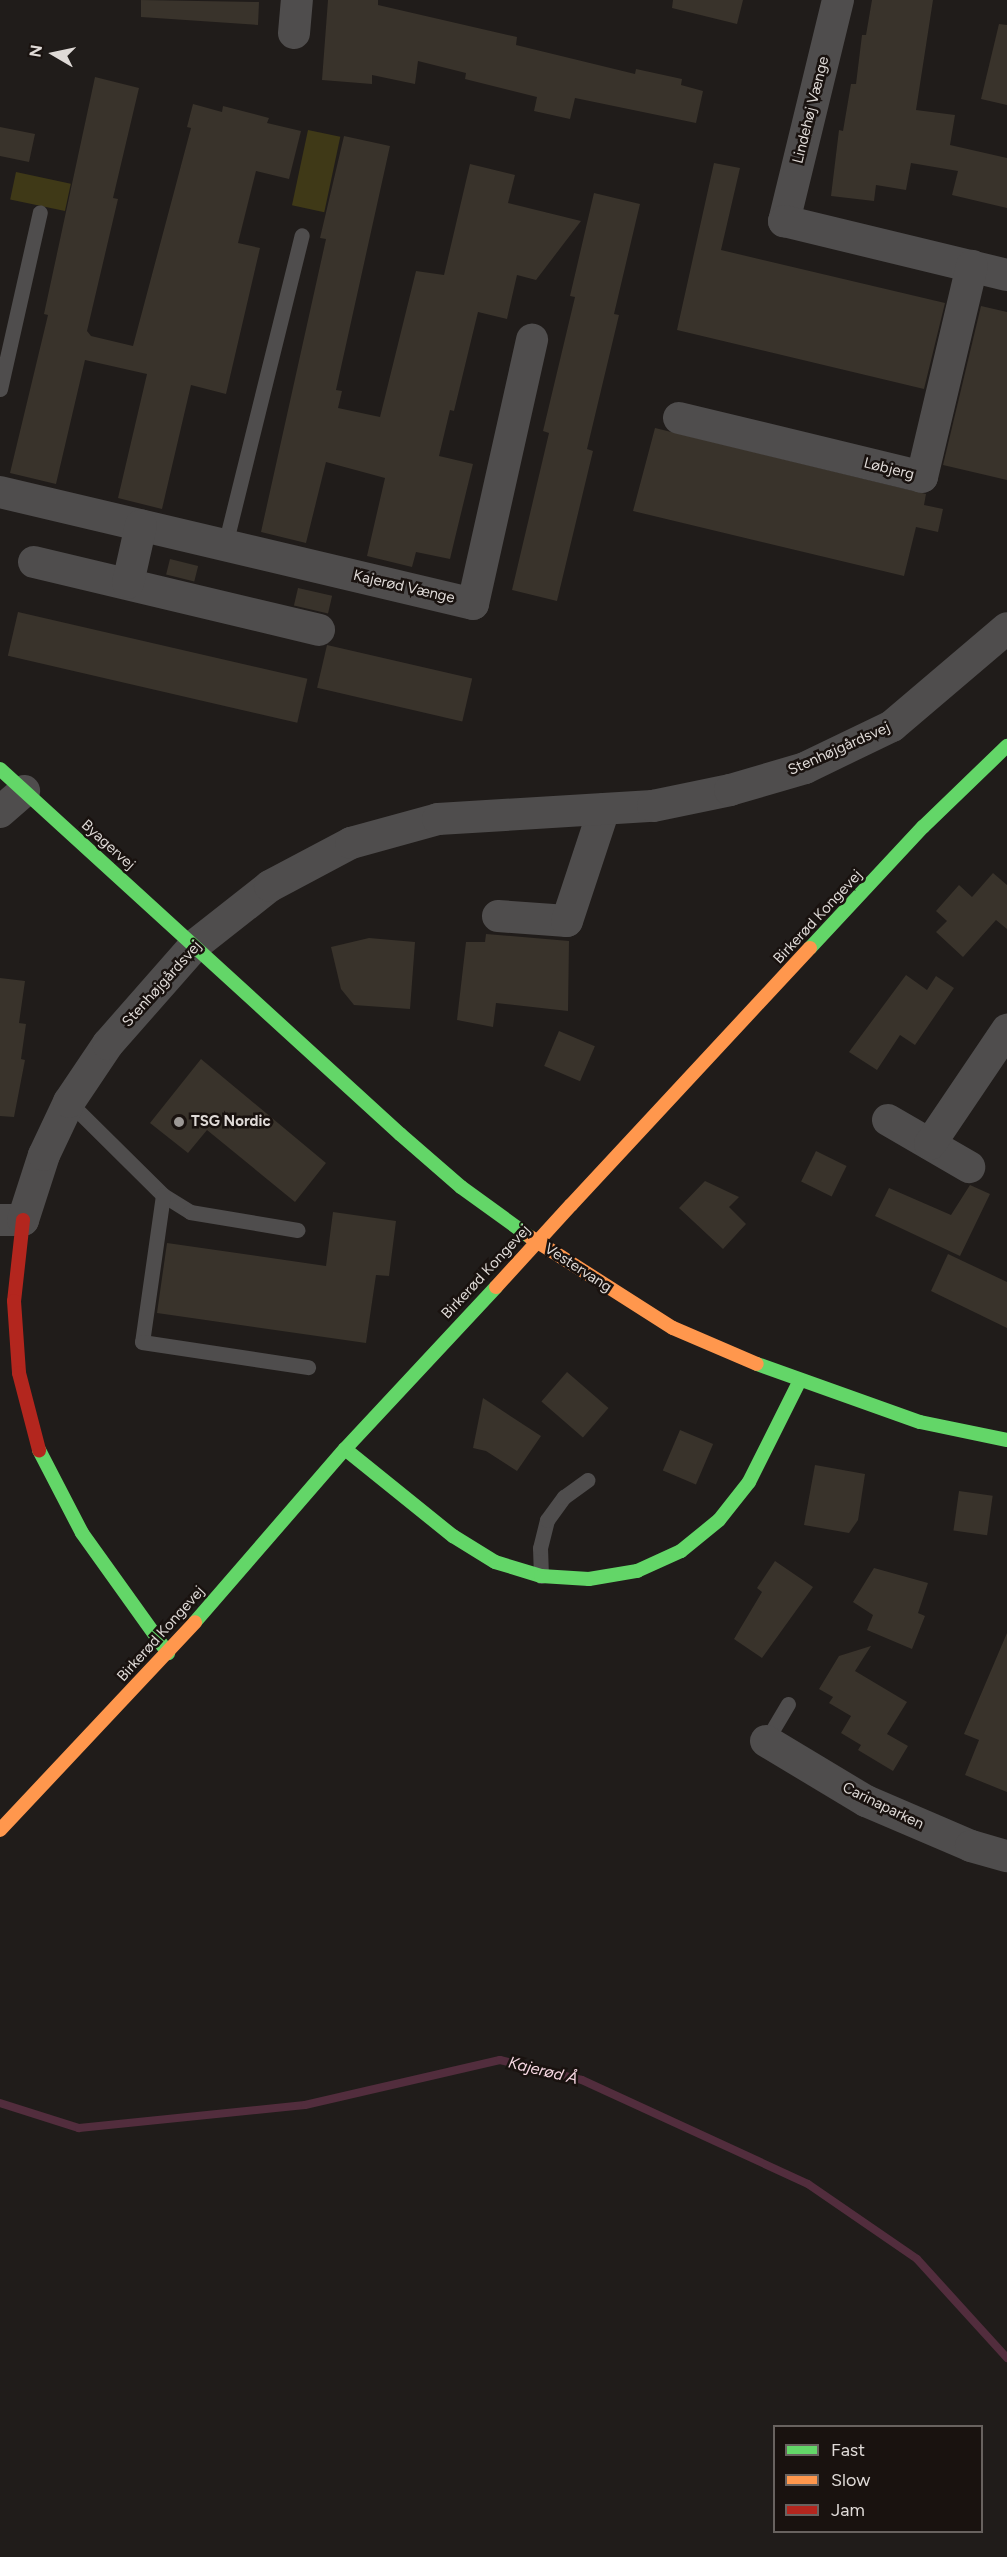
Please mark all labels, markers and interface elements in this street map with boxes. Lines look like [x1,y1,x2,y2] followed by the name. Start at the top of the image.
[24,24,84,84] north arrow
[25,44,46,59] text: N
[789,55,833,165] street label: Lindehøj Vænge
[862,454,916,484] street label: Løbjerg
[352,567,456,607] street label: Kajerød Vænge
[785,718,893,780] street label: Stenhøjgårdsvej
[77,816,139,874] street label: Byagervej
[770,866,866,968] street label: Birkerød Kongevej
[119,937,205,1031] street label: Stenhøjgårdsvej
[191,1113,271,1131] place label: TSG Nordic
[172,1115,186,1129] marker: TSG Nordic
[438,1221,534,1323] street label: Birkerød Kongevej
[541,1240,615,1296] street label: Vestervang
[113,1583,209,1685] street label: Birkerød Kongevej
[839,1779,927,1833] street label: Carinaparken
[506,2053,580,2089] water label: Kajerød Å
[773,2425,983,2533] legend
[831,2439,865,2461] text: Fast
[831,2469,870,2491] text: Slow
[831,2499,865,2521] text: Jam

